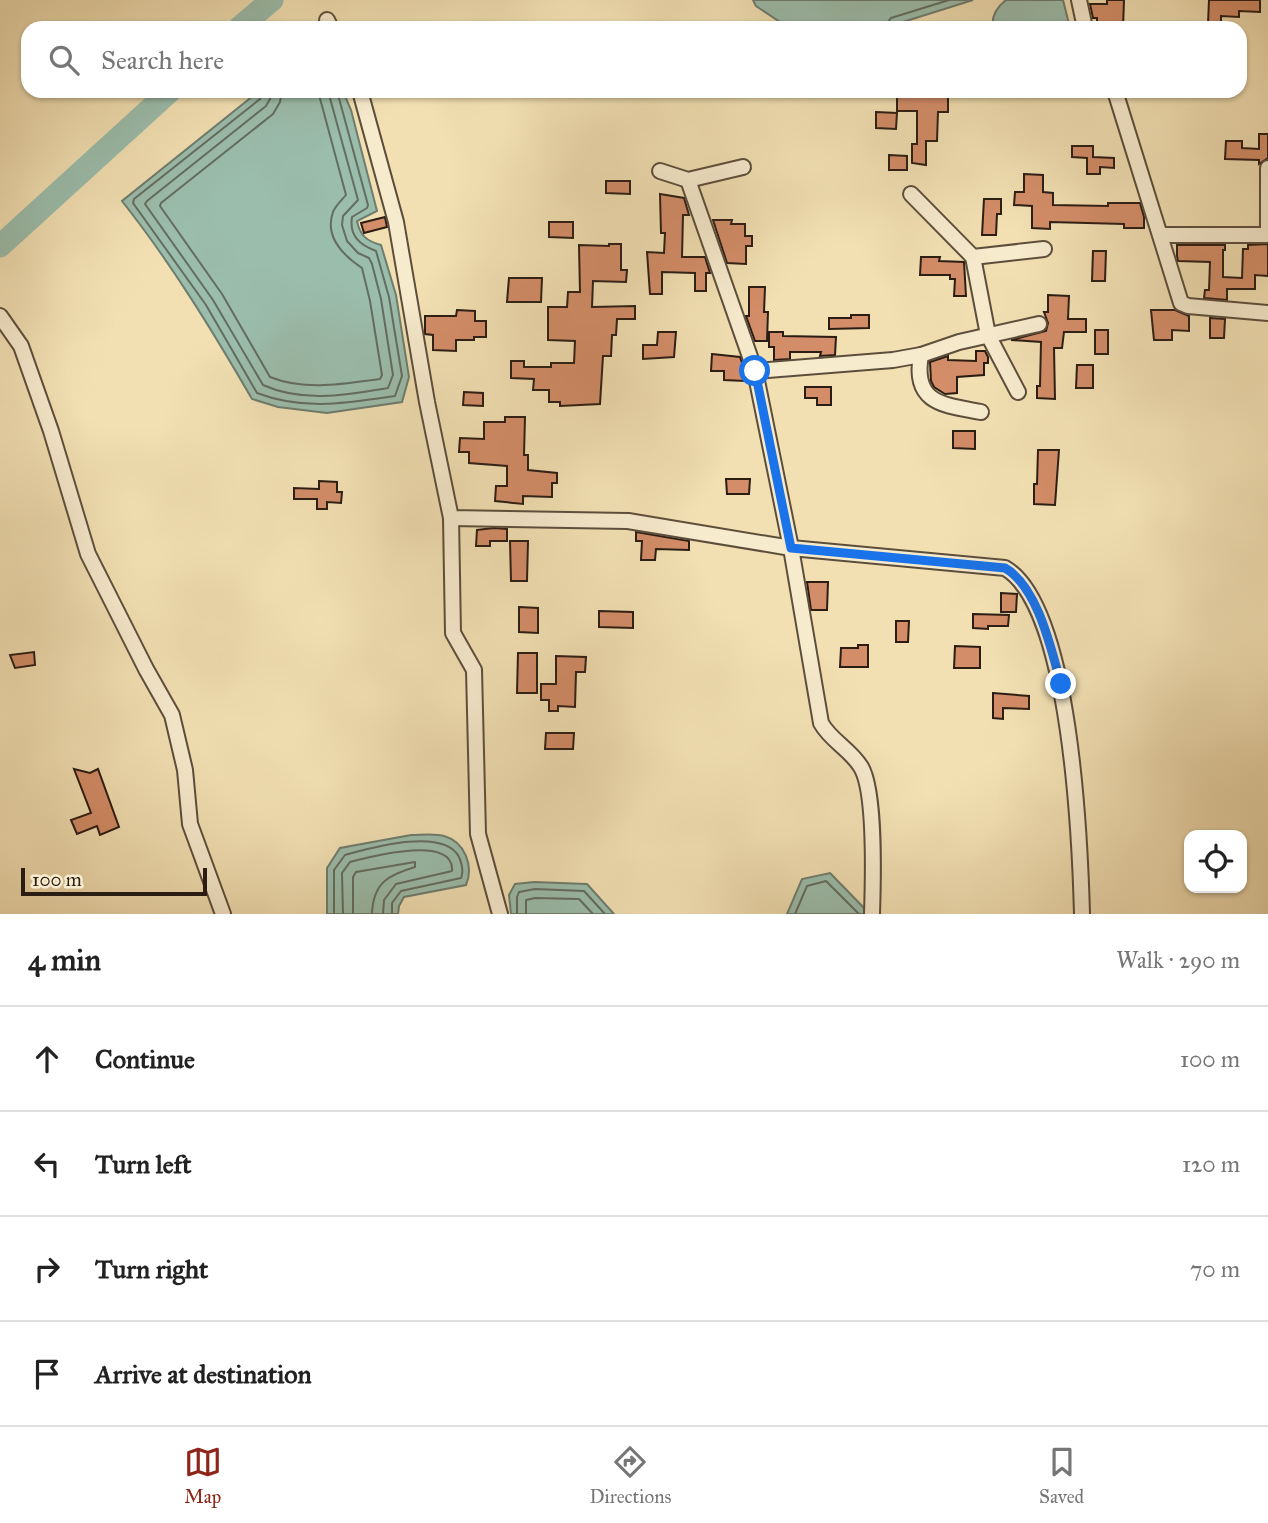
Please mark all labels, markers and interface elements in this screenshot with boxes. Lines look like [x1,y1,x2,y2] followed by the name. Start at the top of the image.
[21,21,1247,98] search box
[45,41,83,79] icon: search
[101,44,224,76] text: Search here
[739,355,770,386] route start
[1045,668,1076,699] route end
[1184,830,1247,893] map controls
[1184,830,1247,893] button: locate
[21,865,206,897] scale bar
[32,868,82,891] text: 100 m
[28,942,101,978] text: 4 min
[1116,946,1240,974] text: Walk · 290 m
[28,1040,66,1078] icon: ahead
[95,1043,195,1075] text: Continue
[1180,1045,1240,1073] text: 100 m
[28,1145,66,1183] icon: left
[95,1148,191,1180] text: Turn left
[1182,1150,1240,1178] text: 120 m
[28,1250,66,1288] icon: right
[95,1253,208,1285] text: Turn right
[1190,1255,1240,1283] text: 70 m
[28,1355,66,1393] icon: arrive
[95,1358,312,1390] text: Arrive at destination
[184,1443,222,1508] tab: Map
[589,1443,671,1508] tab: Directions
[1039,1443,1084,1508] tab: Saved

